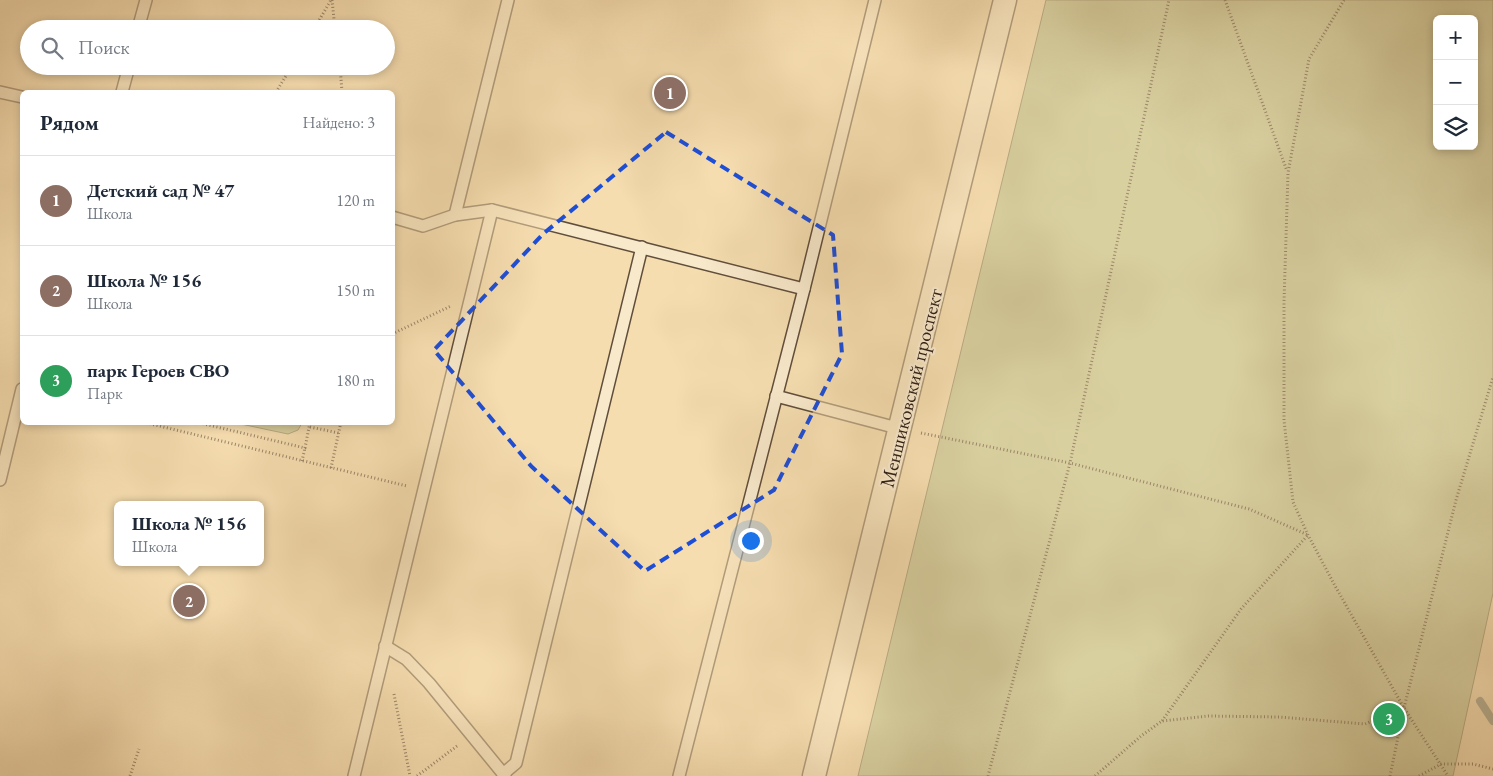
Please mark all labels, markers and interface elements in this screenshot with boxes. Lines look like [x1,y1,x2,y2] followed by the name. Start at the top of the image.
[1433,15,1478,150] map controls
[1433,15,1478,60] button: +
[20,20,395,75] search box
[38,34,66,62] icon: search
[78,35,130,60] text: Поиск
[1433,60,1478,105] button: −
[654,74,686,112] pin: 1
[1433,105,1478,150] button: layers
[40,109,99,136] text: Рядом
[303,112,375,133] text: Найдено: 3
[87,178,234,203] text: Детский сад № 47
[52,190,60,211] text: 1
[336,190,375,211] text: 120 m
[87,203,132,224] text: Школа
[87,268,201,293] text: Школа № 156
[52,280,60,301] text: 2
[336,280,375,301] text: 150 m
[874,286,948,490] street label: Меншиковский проспект
[87,293,132,314] text: Школа
[87,358,229,383] text: парк Героев СВО
[52,370,60,391] text: 3
[336,370,375,391] text: 180 m
[87,383,123,404] text: Парк
[114,501,264,566] popup
[132,511,246,536] text: Школа № 156
[738,528,764,554] your location
[132,536,177,557] text: Школа
[173,582,205,620] pin: 2
[1373,700,1405,738] pin: 3

